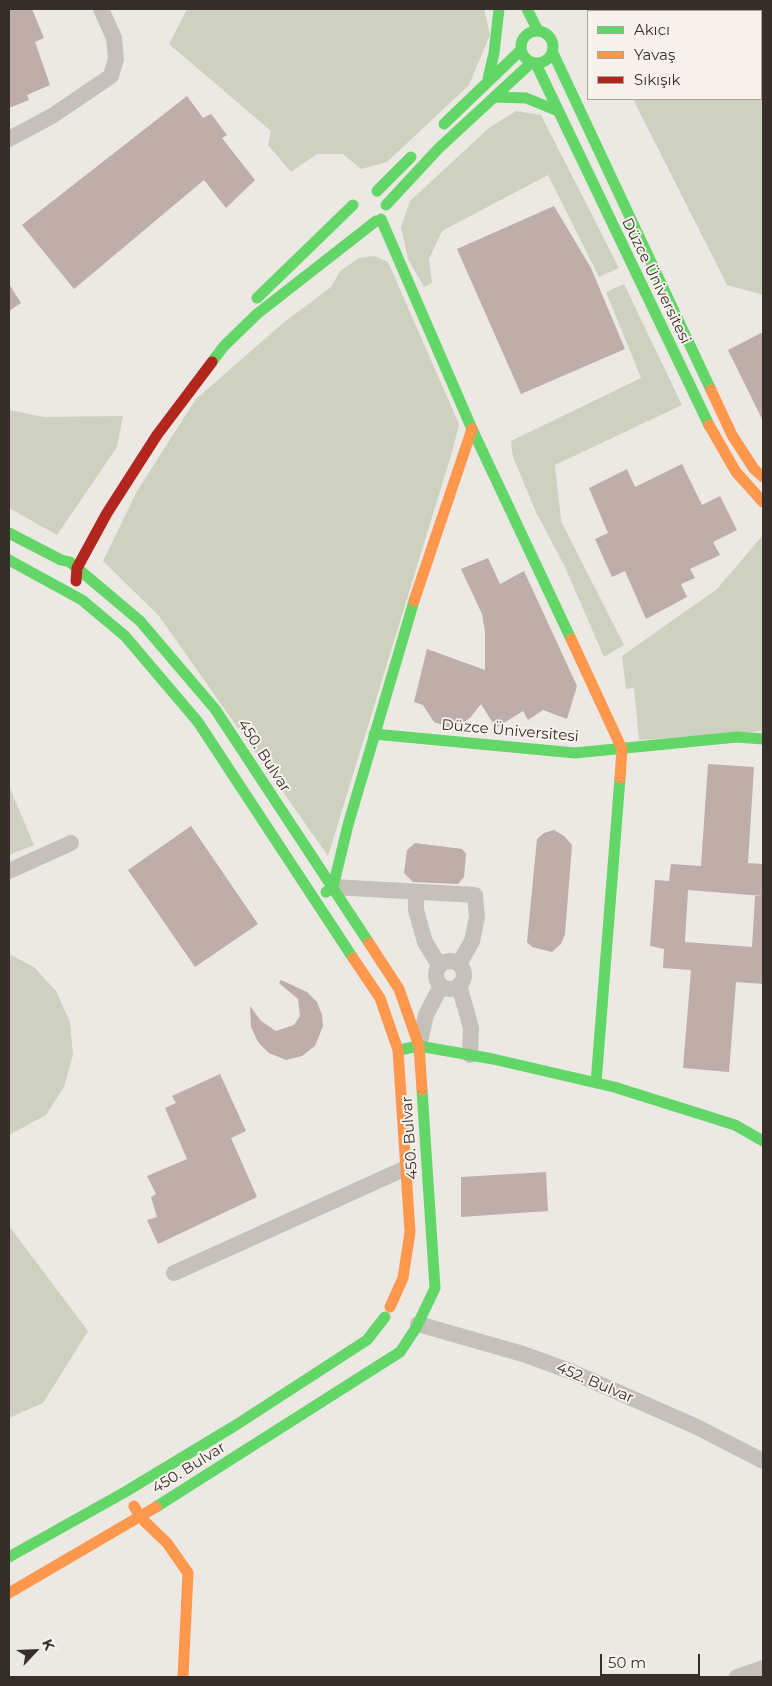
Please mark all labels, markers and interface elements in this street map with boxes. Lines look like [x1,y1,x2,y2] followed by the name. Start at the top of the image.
[587,10,762,100] legend
[634,20,670,39] text: Akıcı
[634,45,675,64] text: Yavaş
[634,70,680,89] text: Sıkışık
[618,215,694,347] street label: Düzce Üniversitesi
[234,716,294,796] street label: 450. Bulvar
[441,716,579,746] street label: Düzce Üniversitesi
[398,1096,422,1180] street label: 450. Bulvar
[554,1359,636,1407] street label: 452. Bulvar
[149,1438,229,1498] street label: 450. Bulvar
[10,1626,60,1676] north arrow
[38,1636,59,1653] text: K
[602,1644,702,1676] scale bar
[608,1653,646,1672] text: 50 m

